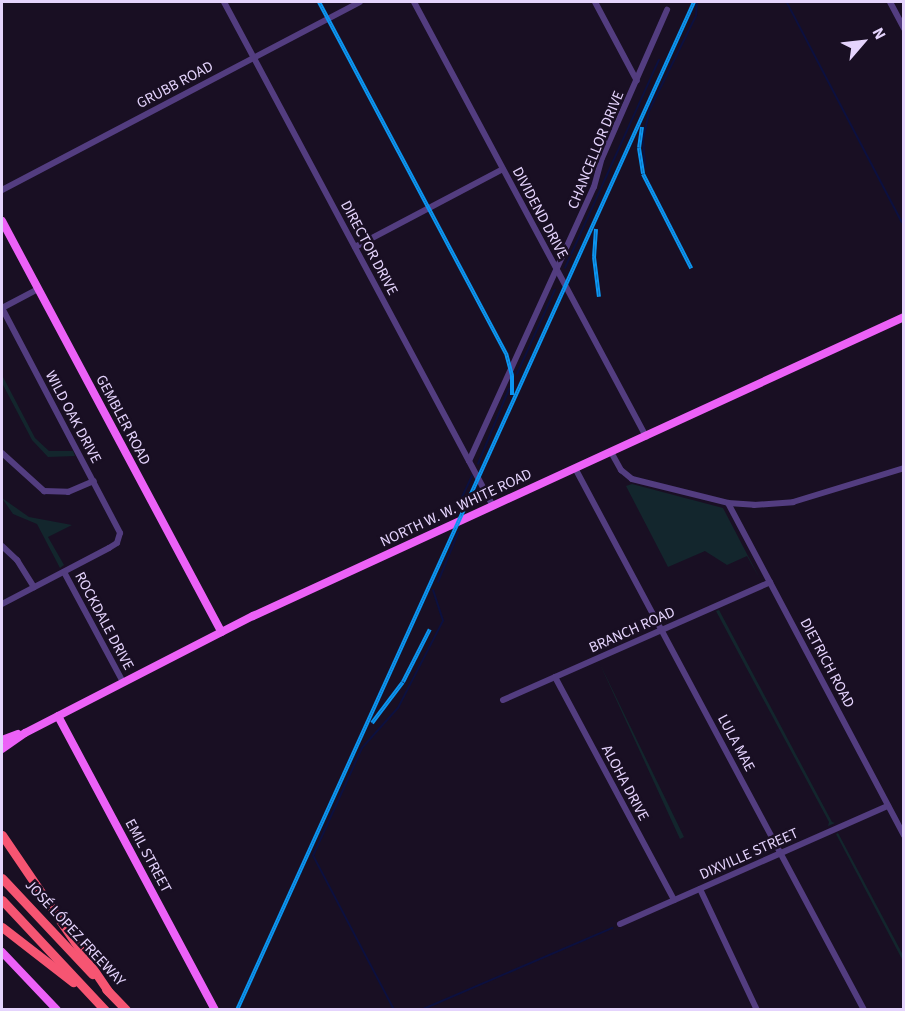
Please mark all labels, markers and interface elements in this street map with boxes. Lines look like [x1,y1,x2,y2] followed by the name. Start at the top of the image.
[833,12,893,72] north arrow
[867,24,891,43] text: N
[134,57,216,113] street label: GRUBB ROAD
[564,88,628,212] street label: CHANCELLOR DRIVE
[508,164,572,262] street label: DIVIDEND DRIVE
[337,198,401,298] street label: DIRECTOR DRIVE
[41,368,105,466] street label: WILD OAK DRIVE
[92,372,154,468] street label: GEMBLER ROAD
[377,465,535,551] street label: NORTH W. W. WHITE ROAD
[71,569,137,673] street label: ROCKDALE DRIVE
[586,603,678,657] street label: BRANCH ROAD
[796,615,858,711] street label: DIETRICH ROAD
[714,711,758,775] street label: LULA MAE
[598,742,652,824] street label: ALOHA DRIVE
[121,816,175,896] street label: EMIL STREET
[697,824,801,884] street label: DIXVILLE STREET
[21,876,129,990] street label: JOSÉ LÓPEZ FREEWAY

